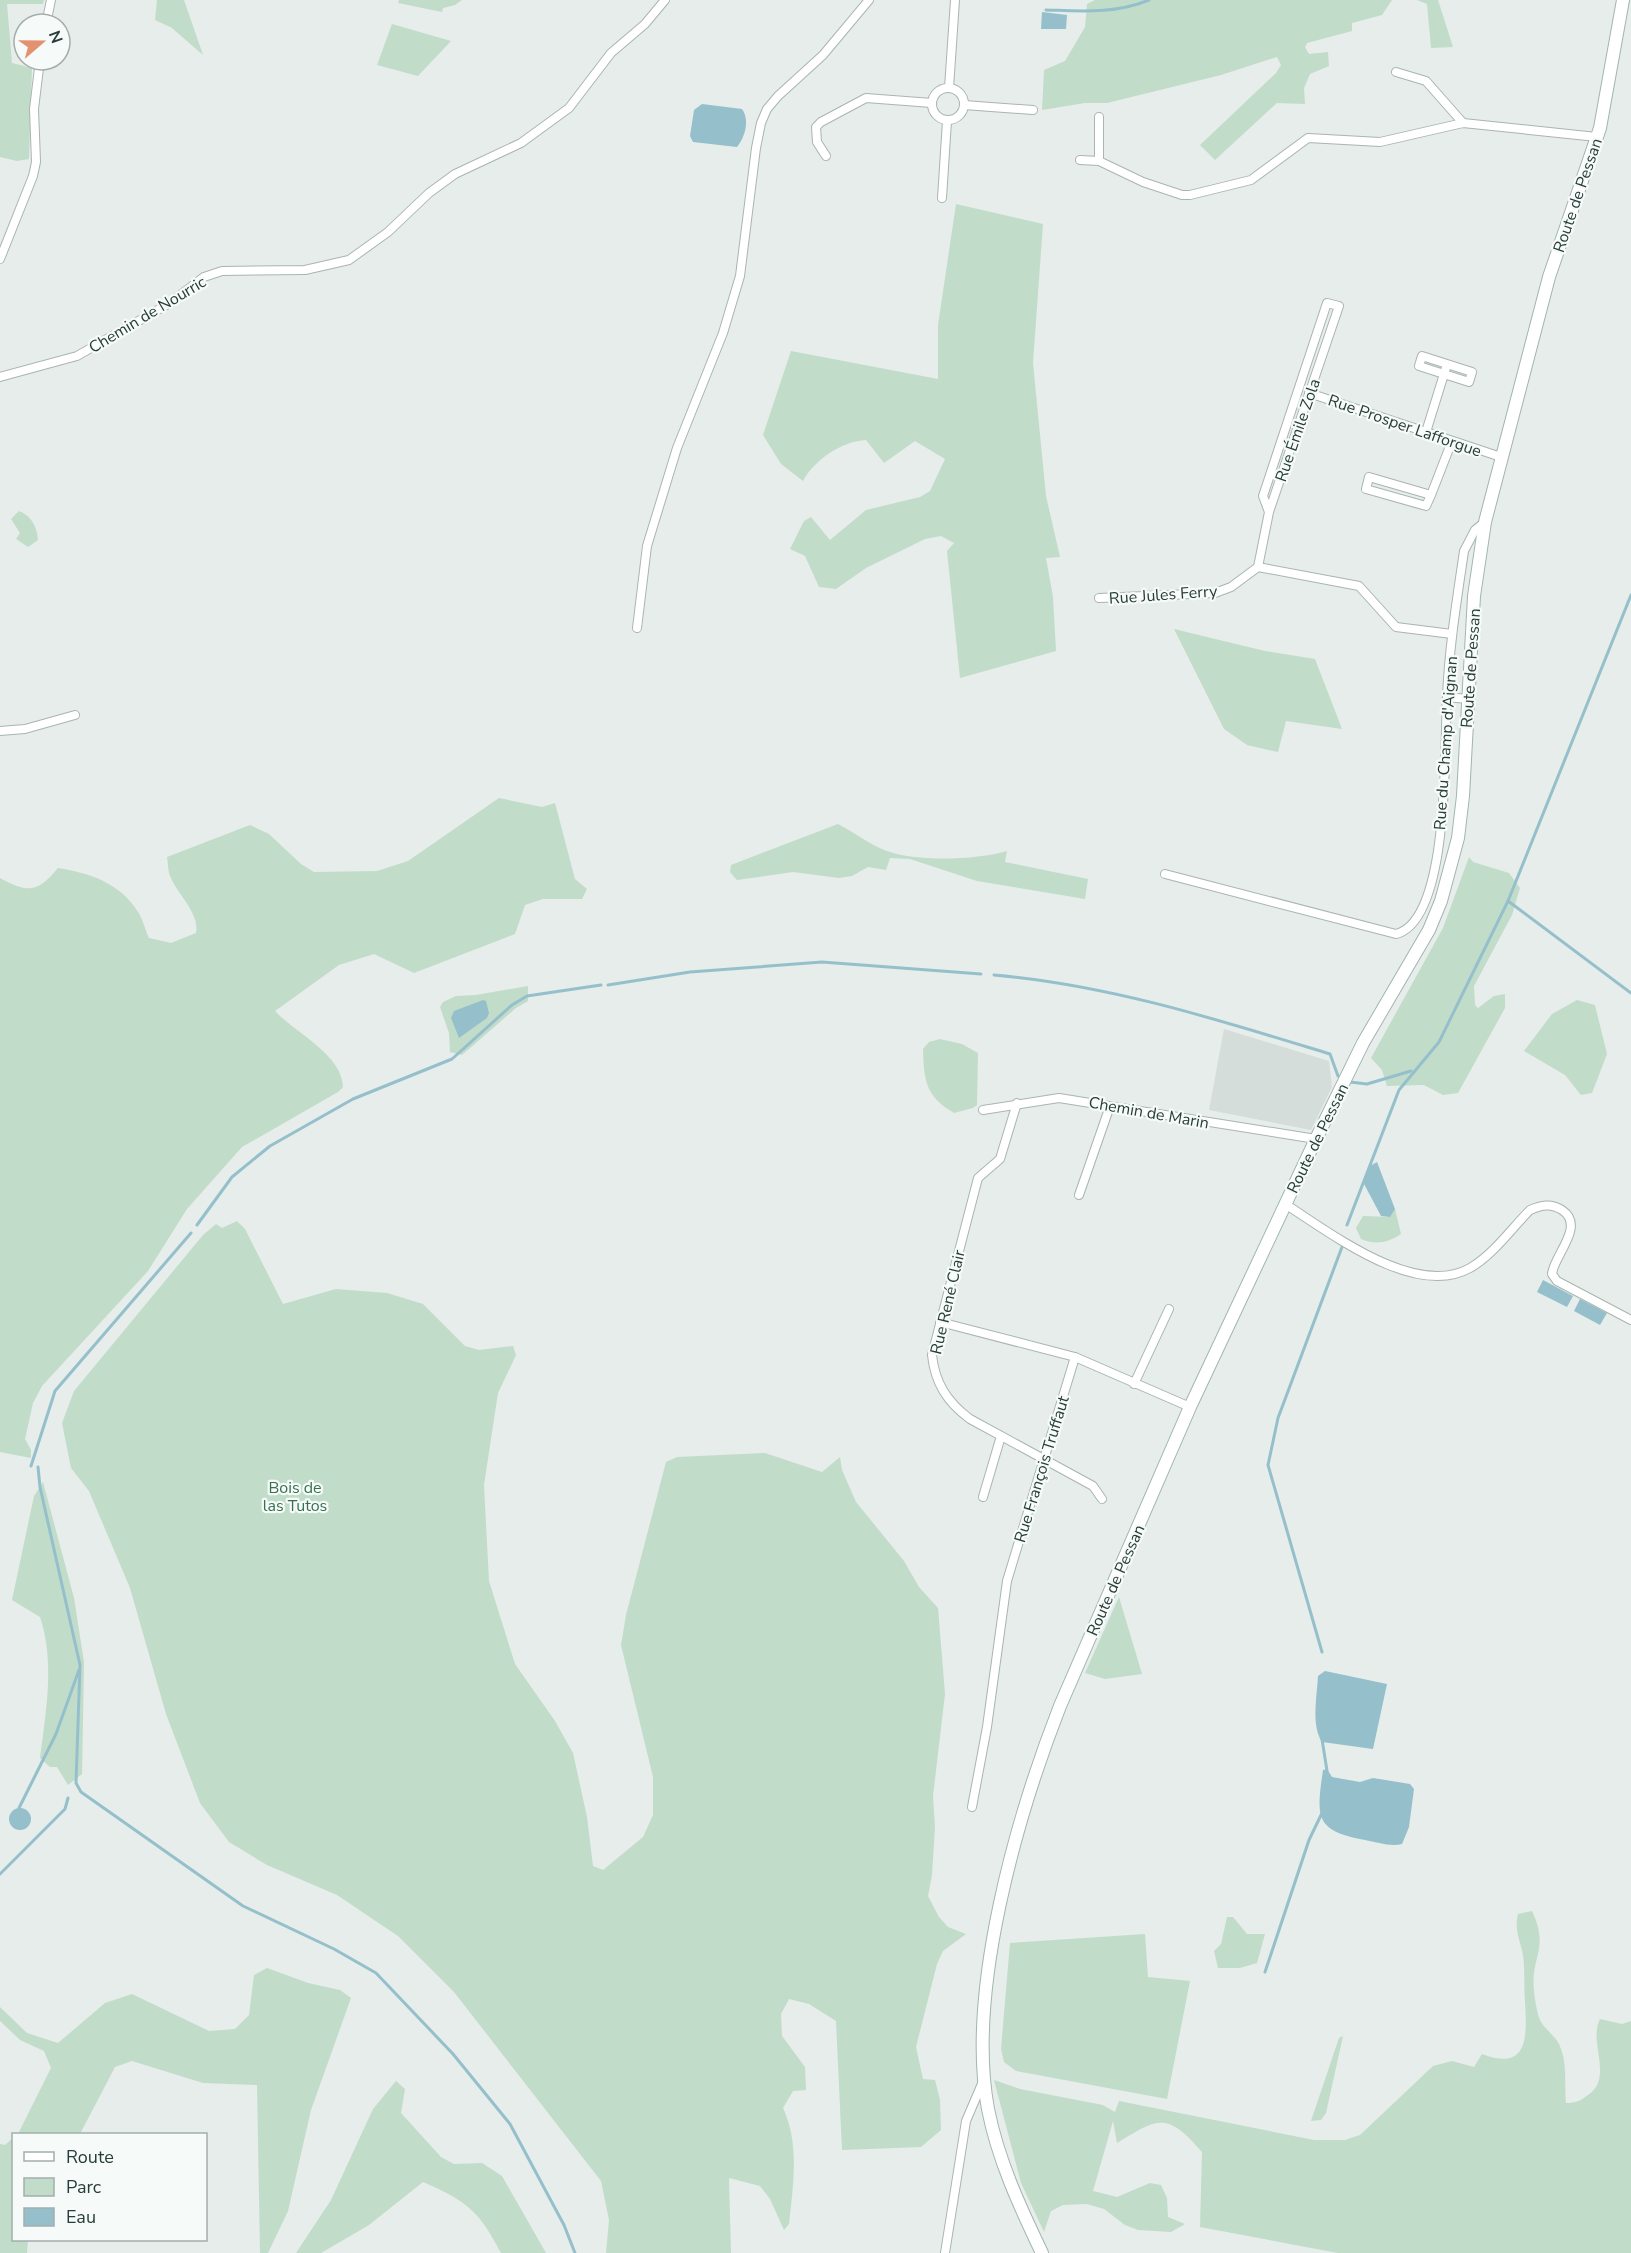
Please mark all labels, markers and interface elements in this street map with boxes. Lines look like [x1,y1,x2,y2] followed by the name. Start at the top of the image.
[12,12,72,72] north arrow
[43,28,68,47] text: N
[1548,135,1608,256] street label: Route de Pessan
[85,271,211,359] street label: Chemin de Nourric
[1270,376,1326,485] street label: Rue Émile Zola
[1325,389,1484,463] street label: Rue Prosper Lafforgue
[1108,580,1219,610] street label: Rue Jules Ferry
[1456,608,1486,729] street label: Route de Pessan
[1429,655,1463,831] street label: Rue du Champ d'Aignan
[1282,1080,1354,1197] street label: Route de Pessan
[1087,1092,1211,1134] street label: Chemin de Marin
[925,1248,971,1357] street label: Rue René Clair
[1009,1393,1075,1545] street label: Rue François Truffaut
[263,1477,327,1517] park label: Bois de las Tutos
[1082,1521,1150,1640] street label: Route de Pessan
[12,2133,207,2241] legend
[66,2145,114,2169] text: Route
[66,2175,101,2199] text: Parc
[66,2205,96,2229] text: Eau

